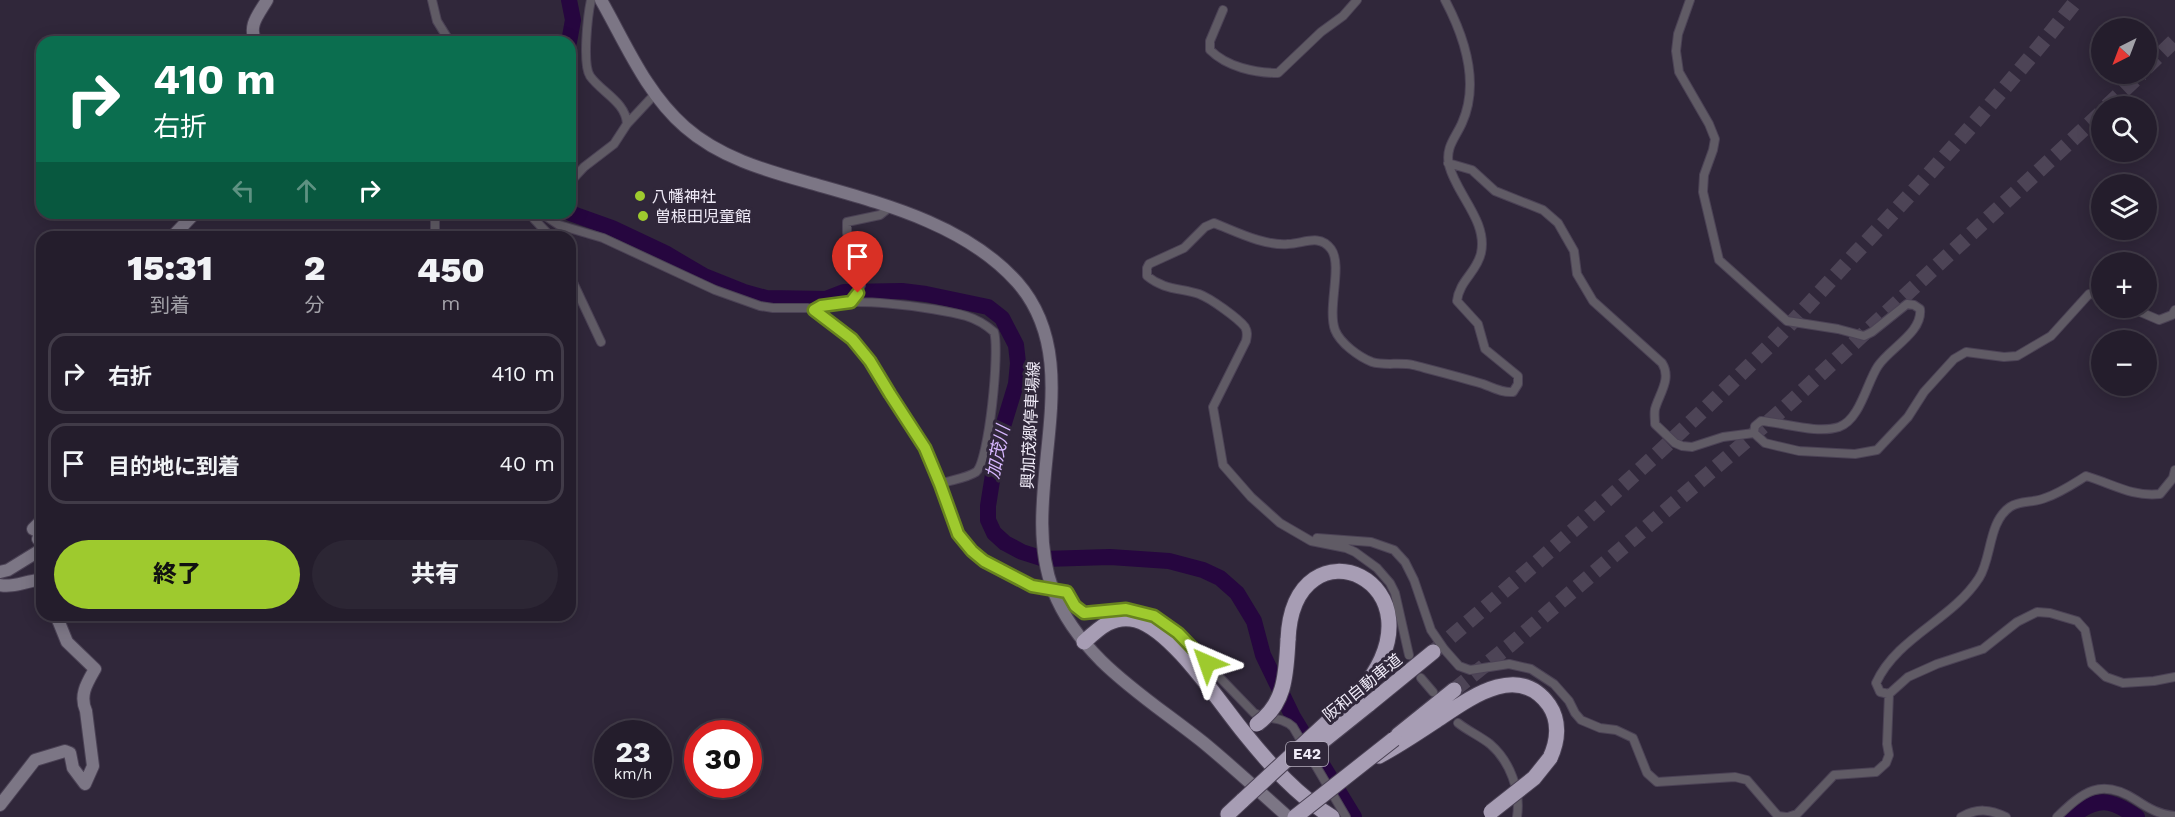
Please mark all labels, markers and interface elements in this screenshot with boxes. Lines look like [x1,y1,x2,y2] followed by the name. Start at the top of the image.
[2091,18,2157,84] north arrow
[2091,18,2157,396] map controls
[153,55,276,104] text: 410 m
[54,60,132,138] icon: right
[2091,96,2157,162] button: search
[153,111,207,143] text: 右折
[227,174,260,207] icon: left
[290,174,323,207] icon: ahead
[353,174,386,207] icon: right
[2091,174,2157,240] button: layers
[652,187,716,206] place label: 八幡神社
[633,189,647,203] marker: 八幡神社
[655,207,751,226] place label: 曽根田児童館
[636,209,650,223] marker: 曽根田児童館
[832,231,883,293] pin
[841,240,874,273] icon: arrive
[127,247,213,289] text: 15:31
[304,247,326,289] text: 2
[417,249,485,291] text: 450
[2091,252,2157,318] button: +
[441,291,460,315] text: m
[150,293,190,317] text: 到着
[305,293,325,317] text: 分
[2091,330,2157,396] button: −
[57,357,90,390] icon: right
[491,361,555,386] text: 410 m
[1018,361,1043,489] street label: 興加茂郷停車場線
[108,364,152,389] text: 右折
[982,421,1014,480] water label: 加茂川
[57,447,90,480] icon: arrive
[499,451,555,476] text: 40 m
[108,454,240,479] text: 目的地に到着
[54,540,300,609] button: 終了
[312,540,558,609] button: 共有
[1175,631,1239,695] position arrow
[1319,650,1406,725] street label: 阪和自動車道
[684,720,762,798] speed limit sign: 30
[615,734,651,769] text: 23
[1286,742,1328,766] road number: E42
[614,765,652,783] text: km/h

